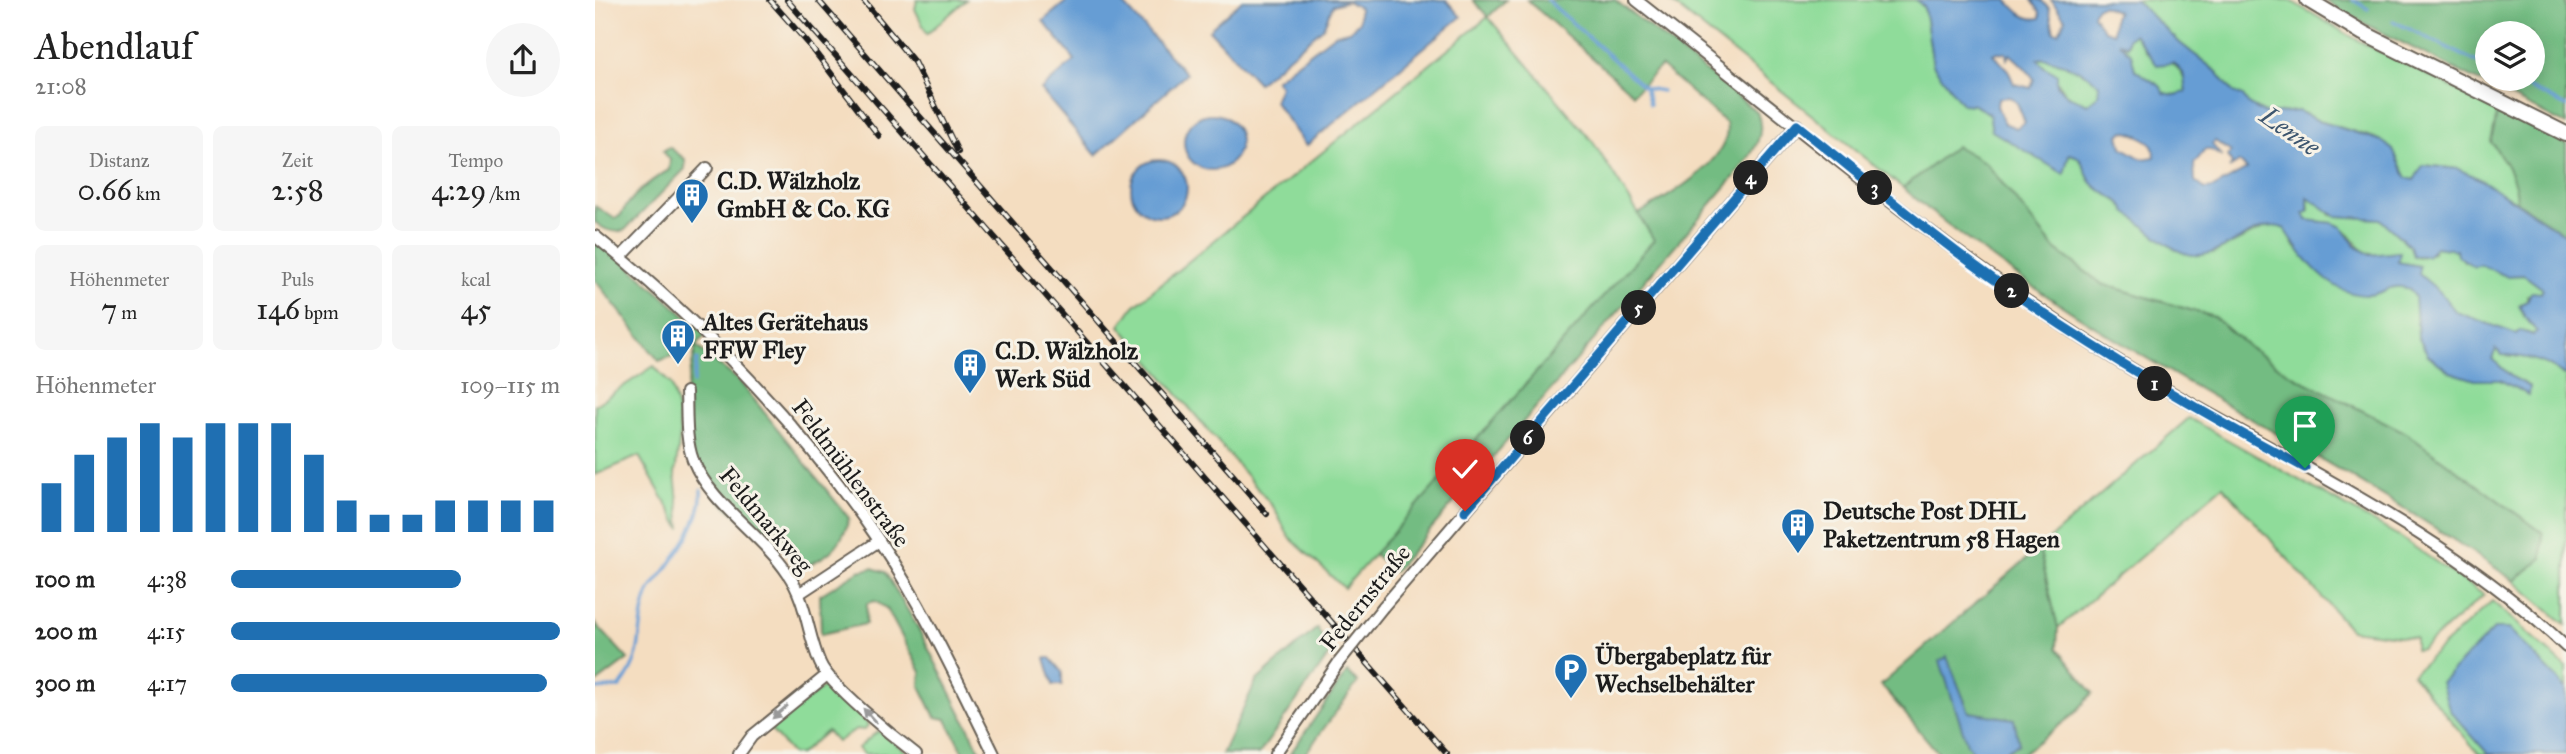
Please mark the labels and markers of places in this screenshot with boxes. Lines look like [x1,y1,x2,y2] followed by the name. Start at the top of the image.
[1733,160,1769,196] pin: 4
[717,166,890,224] place label: C.D. Wälzholz GmbH & Co. KG
[1857,170,1893,206] pin: 3
[673,176,711,225] building icon: C.D. Wälzholz GmbH & Co. KG
[1995,274,2029,308] pin: 2
[1621,290,1657,326] pin: 5
[701,307,868,365] place label: Altes Gerätehaus FFW Fley
[659,317,697,366] building icon: Altes Gerätehaus FFW Fley
[995,336,1139,394] place label: C.D. Wälzholz Werk Süd
[951,346,989,395] building icon: C.D. Wälzholz Werk Süd
[2137,366,2173,402] pin: 1
[2275,396,2335,468] pin
[1511,420,1545,456] pin: 6
[1435,439,1495,511] pin
[1823,496,2060,554] place label: Deutsche Post DHL Paketzentrum 58 Hagen
[1779,506,1817,555] building icon: Deutsche Post DHL Paketzentrum 58 Hagen
[1595,641,1772,699] place label: Übergabeplatz für Wechselbehälter
[1552,651,1590,700] parking icon: Übergabeplatz für Wechselbehälter

